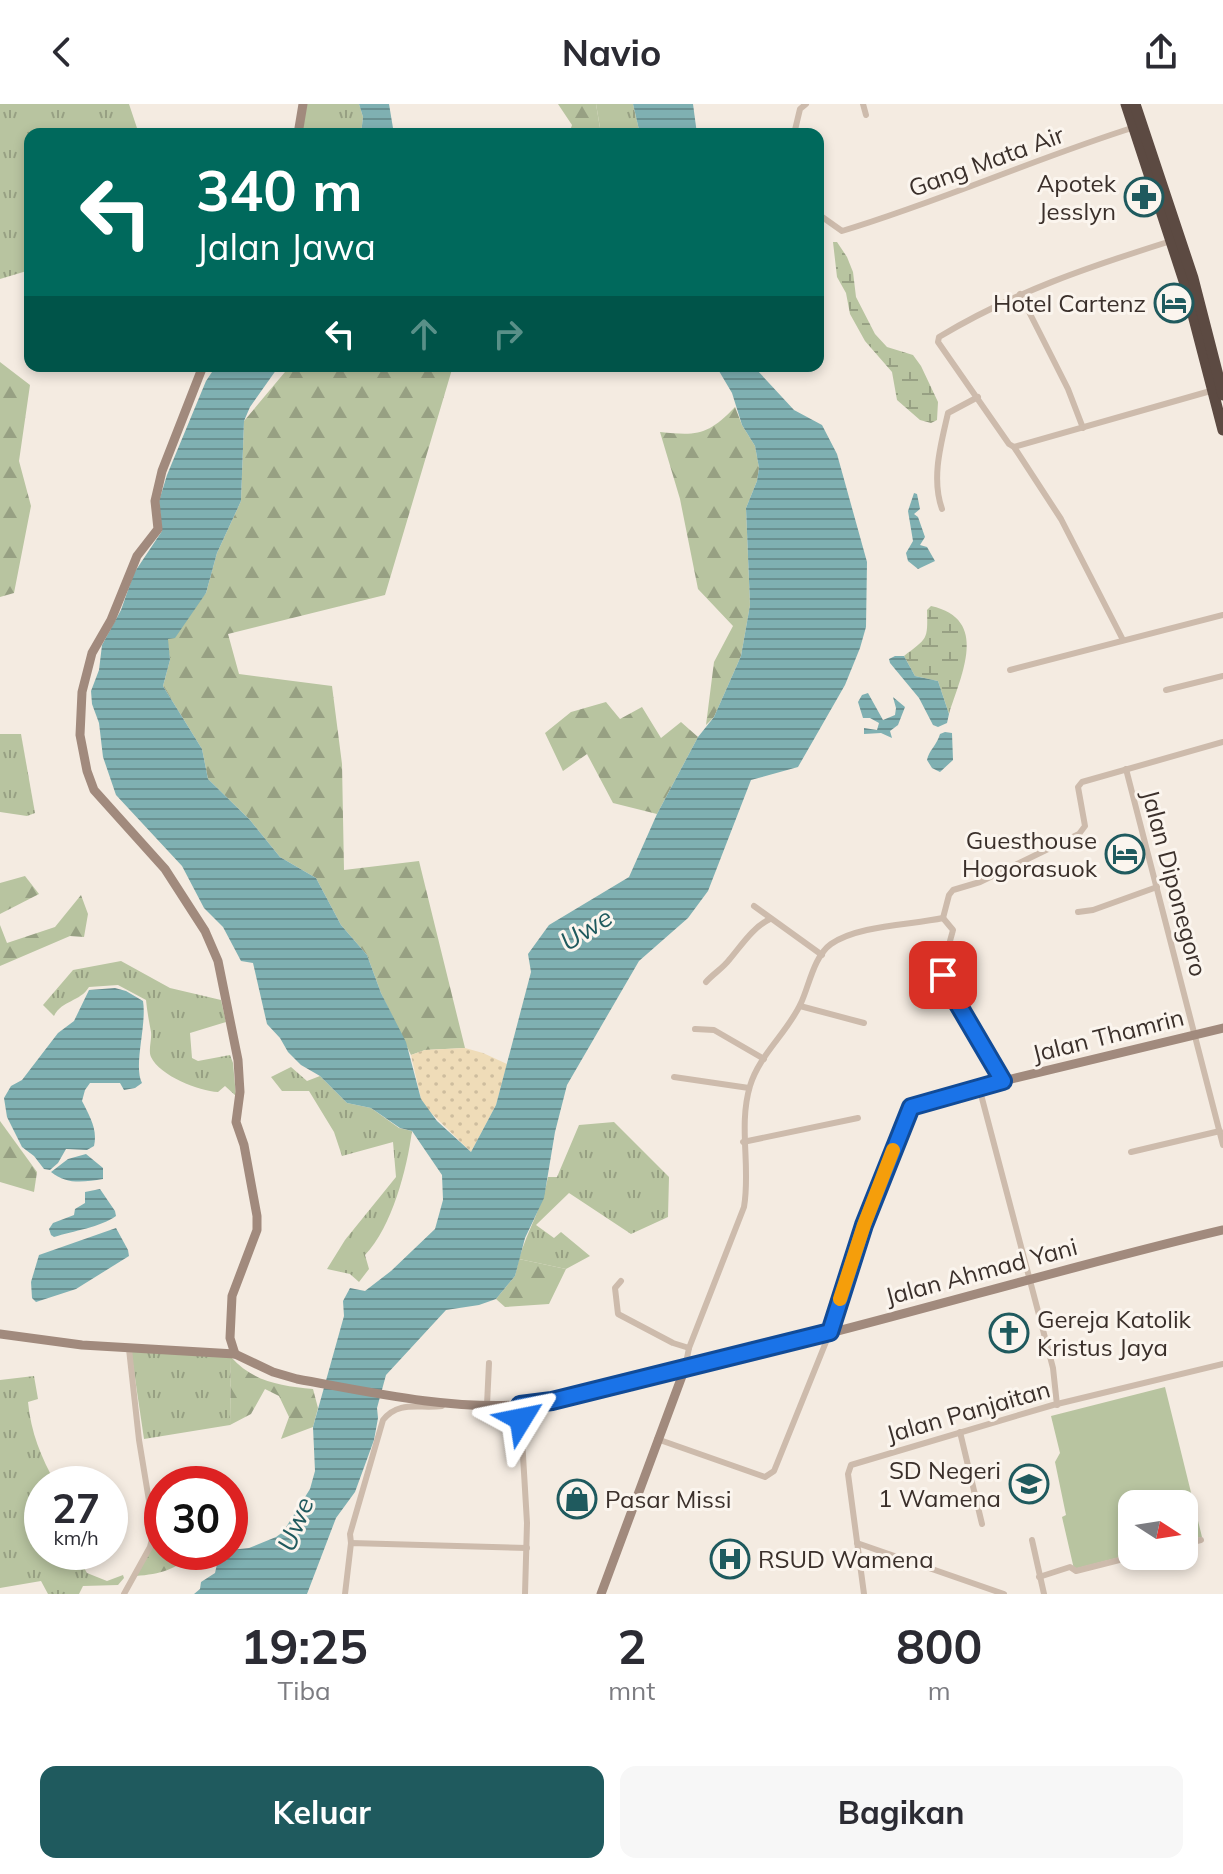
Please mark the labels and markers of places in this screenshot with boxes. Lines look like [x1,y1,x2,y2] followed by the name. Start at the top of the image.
[1037,168,1117,226] place label: Apotek Jesslyn
[1123,176,1165,218] pharmacy icon: Apotek Jesslyn
[1153,282,1195,324] hotel icon: Hotel Cartenz
[993,288,1146,318] place label: Hotel Cartenz
[962,825,1098,883] place label: Guesthouse Hogorasuok
[1104,833,1146,875] hotel icon: Guesthouse Hogorasuok
[909,941,977,1009] pin
[1037,1304,1192,1362] place label: Gereja Katolik Kristus Jaya
[988,1312,1030,1354] church icon: Gereja Katolik Kristus Jaya
[878,1455,1001,1513] place label: SD Negeri 1 Wamena
[1008,1463,1050,1505] school or university icon: SD Negeri 1 Wamena
[556,1478,598,1520] shop icon: Pasar Missi
[605,1484,732,1514] place label: Pasar Missi
[709,1538,751,1580] hospital icon: RSUD Wamena
[758,1544,934,1574] place label: RSUD Wamena

